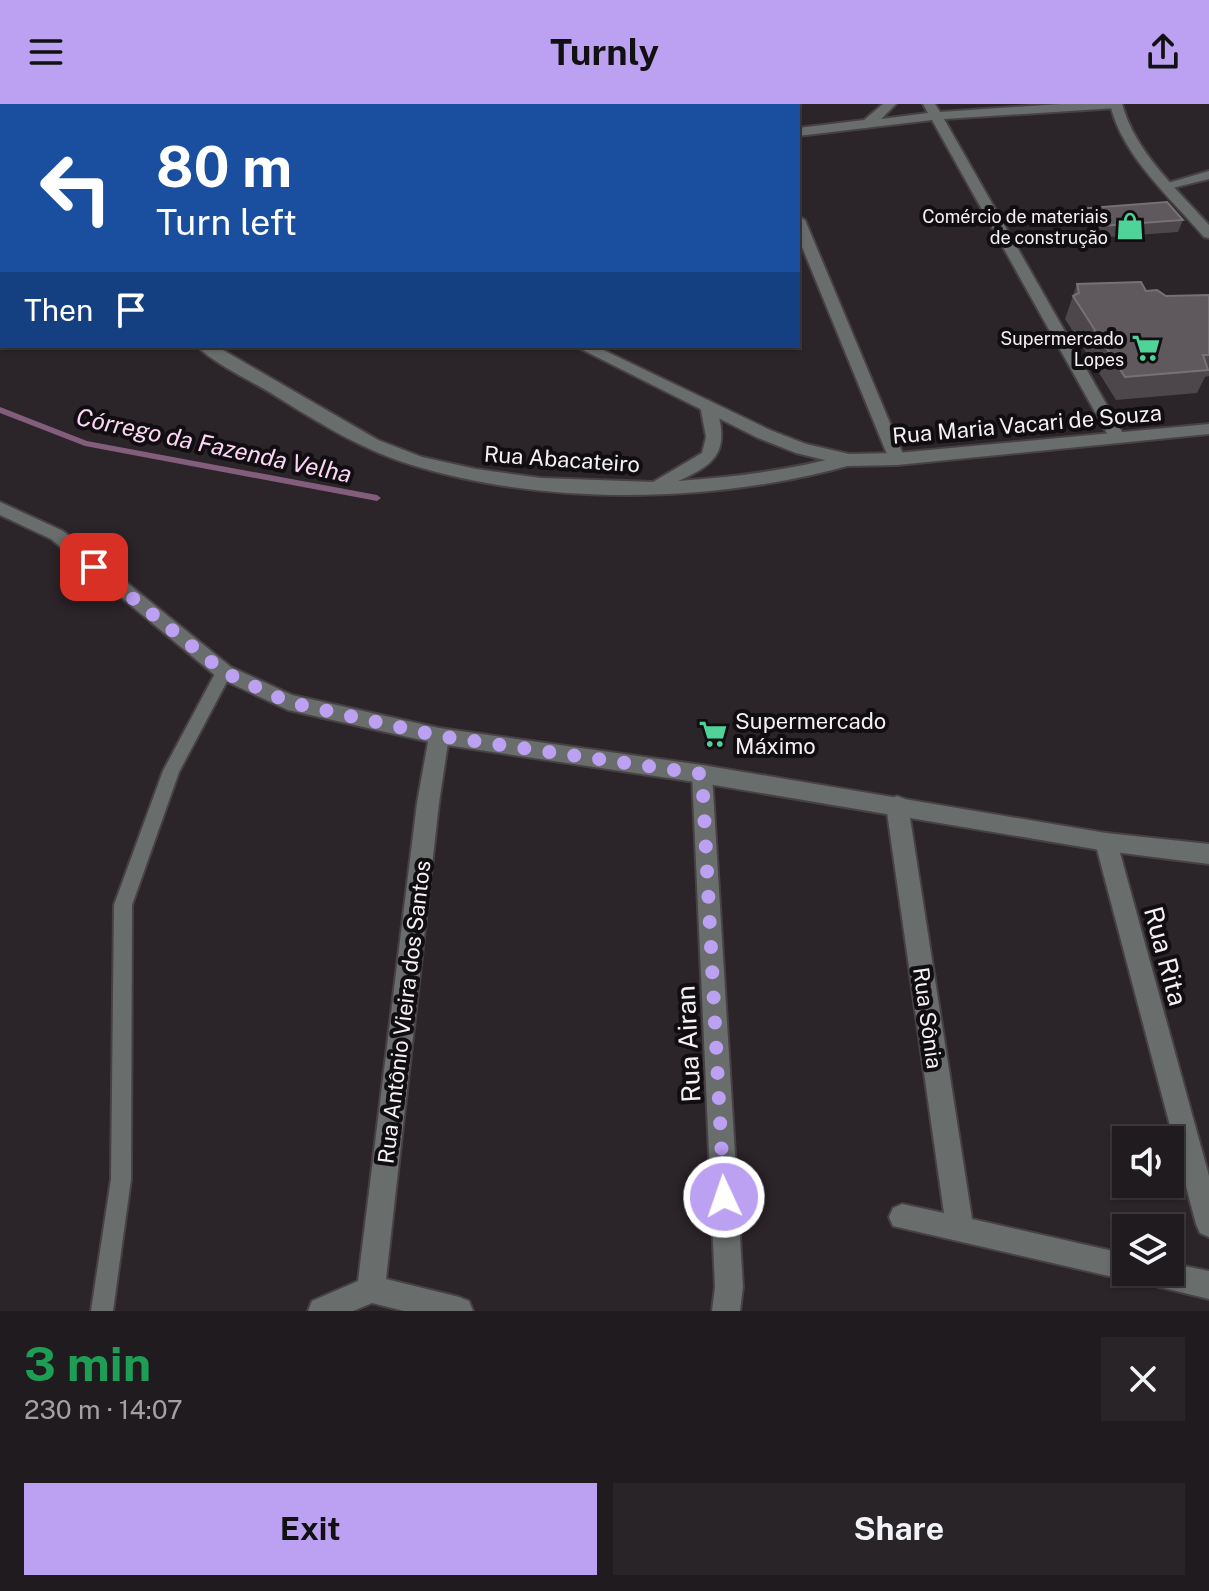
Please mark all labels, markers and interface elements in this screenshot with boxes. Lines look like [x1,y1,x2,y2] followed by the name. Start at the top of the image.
[24,30,68,74] icon: menu
[1141,30,1185,74] icon: share
[550,31,659,73] text: Turnly
[156,134,292,200] text: 80 m
[24,136,128,240] icon: left
[156,201,297,243] text: Turn left
[922,206,1108,248] place label: Comércio de materiais de construção
[1115,211,1145,241] shop icon: Comércio de materiais de construção
[109,288,153,332] icon: arrive
[24,292,93,328] text: Then
[1000,328,1124,370] place label: Supermercado Lopes
[1131,333,1161,363] supermarket icon: Supermercado Lopes
[891,399,1163,449] street label: Rua Maria Vacari de Souza
[74,402,354,488] water label: Córrego da Fazenda Velha
[483,441,641,477] street label: Rua Abacateiro
[60,533,128,601] pin
[72,545,116,589] icon: arrive
[735,708,886,759] place label: Supermercado Máximo
[698,719,728,749] supermarket icon: Supermercado Máximo
[372,859,436,1165] street label: Rua Antônio Vieira dos Santos
[1138,903,1194,1009] street label: Rua Rita
[908,965,948,1071] street label: Rua Sônia
[669,985,707,1103] street label: Rua Airan
[1112,1126,1184,1286] map controls
[1112,1126,1184,1198] button: sound
[682,1155,766,1239] position arrow
[1112,1214,1184,1286] button: layers
[24,1335,151,1392] text: 3 min
[1101,1337,1185,1421] button: close
[24,1394,183,1425] text: 230 m · 14:07
[24,1483,597,1575] button: Exit
[613,1483,1185,1575] button: Share

